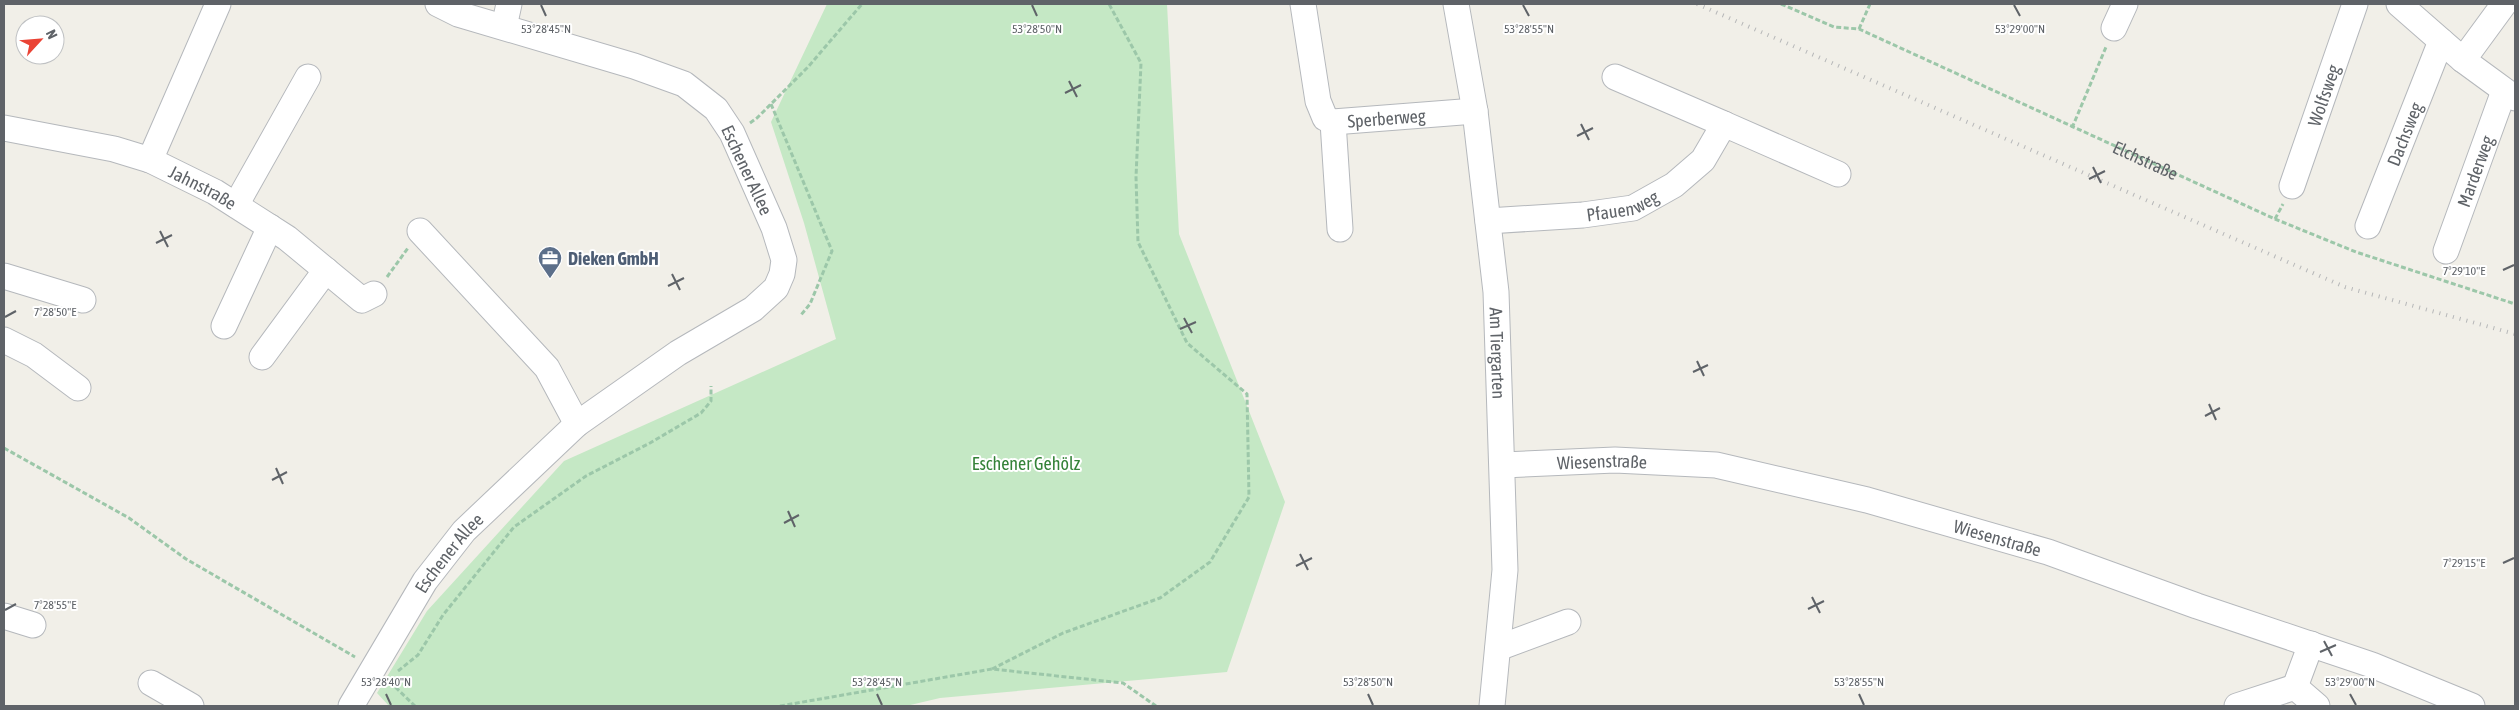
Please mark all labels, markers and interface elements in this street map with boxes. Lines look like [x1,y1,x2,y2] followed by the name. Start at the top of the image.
[15,15,65,65] north arrow
[521,22,571,36] text: 53°28'45"N
[1012,22,1062,36] text: 53°28'50"N
[1504,22,1554,36] text: 53°28'55"N
[1995,22,2045,36] text: 53°29'00"N
[43,27,61,42] text: N
[2303,62,2344,129] street label: Wolfsweg
[2382,99,2426,169] street label: Dachsweg
[1347,104,1426,131] street label: Sperberweg
[717,122,777,218] street label: Eschener Allee
[2452,132,2498,210] street label: Marderweg
[2110,136,2181,184] street label: Elchstraße
[166,161,240,213] street label: Jahnstraße
[1585,185,1662,225] street label: Pfauenweg
[537,245,563,279] office icon: Dieken GmbH
[568,248,659,269] place label: Dieken GmbH
[2443,264,2485,278] text: 7°29'10"E
[34,305,76,319] text: 7°28'50"E
[1486,307,1510,399] street label: Am Tiergarten
[1556,449,1647,473] street label: Wiesenstraße
[972,453,1081,474] park label: Eschener Gehölz
[410,508,487,596] street label: Eschener Allee
[1951,515,2044,560] street label: Wiesenstraße
[2443,556,2485,570] text: 7°29'15"E
[34,598,76,612] text: 7°28'55"E
[361,675,411,689] text: 53°28'40"N
[852,675,902,689] text: 53°28'45"N
[1343,675,1393,689] text: 53°28'50"N
[1834,675,1884,689] text: 53°28'55"N
[2325,675,2375,689] text: 53°29'00"N

